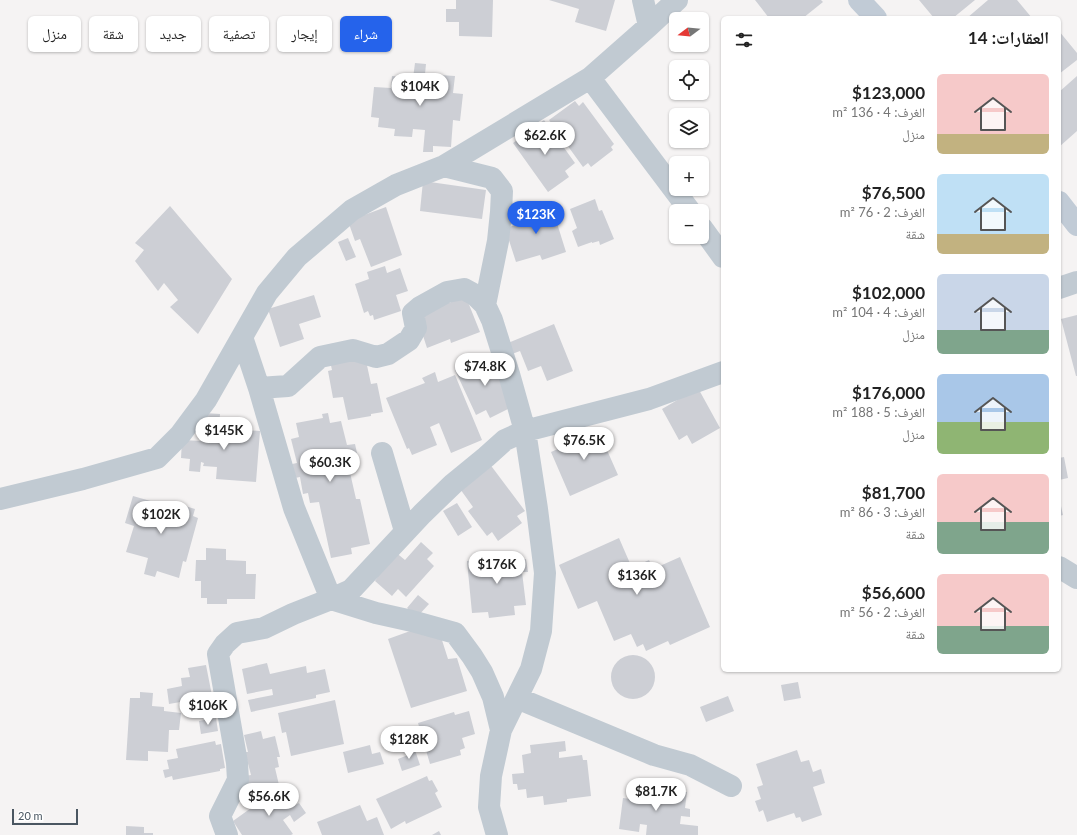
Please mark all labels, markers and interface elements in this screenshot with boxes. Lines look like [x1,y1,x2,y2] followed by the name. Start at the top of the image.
[669,12,709,52] north arrow
[669,12,709,244] map controls
[28,16,81,52] chip: منزل
[89,16,138,52] chip: شقة
[146,16,201,52] chip: جديد
[209,16,269,52] chip: تصفية
[277,16,332,52] chip: إيجار
[340,16,392,52] chip: شراء
[968,27,1049,48] text: العقارات: 14
[733,29,755,51] icon: filters
[669,60,709,100] button: locate
[392,73,448,107] pin: $104K
[400,78,440,94] text: $104K
[852,82,925,103] text: $123,000
[969,90,1017,138] icon: home
[832,104,925,120] text: الغرف: 4 · 136 m²
[669,108,709,148] button: layers
[512,122,578,156] pin: $62.6K
[902,126,925,142] text: منزل
[524,127,566,143] text: $62.6K
[669,156,709,196] button: +
[862,182,925,203] text: $76,500
[969,190,1017,238] icon: home
[508,201,564,235] pin: $123K
[669,204,709,244] button: −
[840,204,925,220] text: الغرف: 2 · 76 m²
[516,206,556,222] text: $123K
[906,226,925,242] text: شقة
[852,282,925,303] text: $102,000
[969,290,1017,338] icon: home
[832,304,925,320] text: الغرف: 4 · 104 m²
[902,326,925,342] text: منزل
[452,353,518,387] pin: $74.8K
[464,358,506,374] text: $74.8K
[852,382,925,403] text: $176,000
[969,390,1017,438] icon: home
[832,404,925,420] text: الغرف: 5 · 188 m²
[196,417,252,451] pin: $145K
[204,422,244,438] text: $145K
[902,426,925,442] text: منزل
[551,427,617,461] pin: $76.5K
[563,432,605,448] text: $76.5K
[297,449,363,483] pin: $60.3K
[309,454,351,470] text: $60.3K
[862,482,925,503] text: $81,700
[969,490,1017,538] icon: home
[133,501,189,535] pin: $102K
[840,504,925,520] text: الغرف: 3 · 86 m²
[141,506,181,522] text: $102K
[906,526,925,542] text: شقة
[469,551,525,585] pin: $176K
[477,556,517,572] text: $176K
[609,562,665,596] pin: $136K
[617,567,657,583] text: $136K
[862,582,925,603] text: $56,600
[969,590,1017,638] icon: home
[840,604,925,620] text: الغرف: 2 · 56 m²
[906,626,925,642] text: شقة
[180,692,236,726] pin: $106K
[188,697,228,713] text: $106K
[381,726,437,760] pin: $128K
[389,731,429,747] text: $128K
[623,778,689,812] pin: $81.7K
[236,783,302,817] pin: $56.6K
[635,783,677,799] text: $81.7K
[248,788,290,804] text: $56.6K
[12,807,78,826] scale bar
[18,809,43,822] text: 20 m

